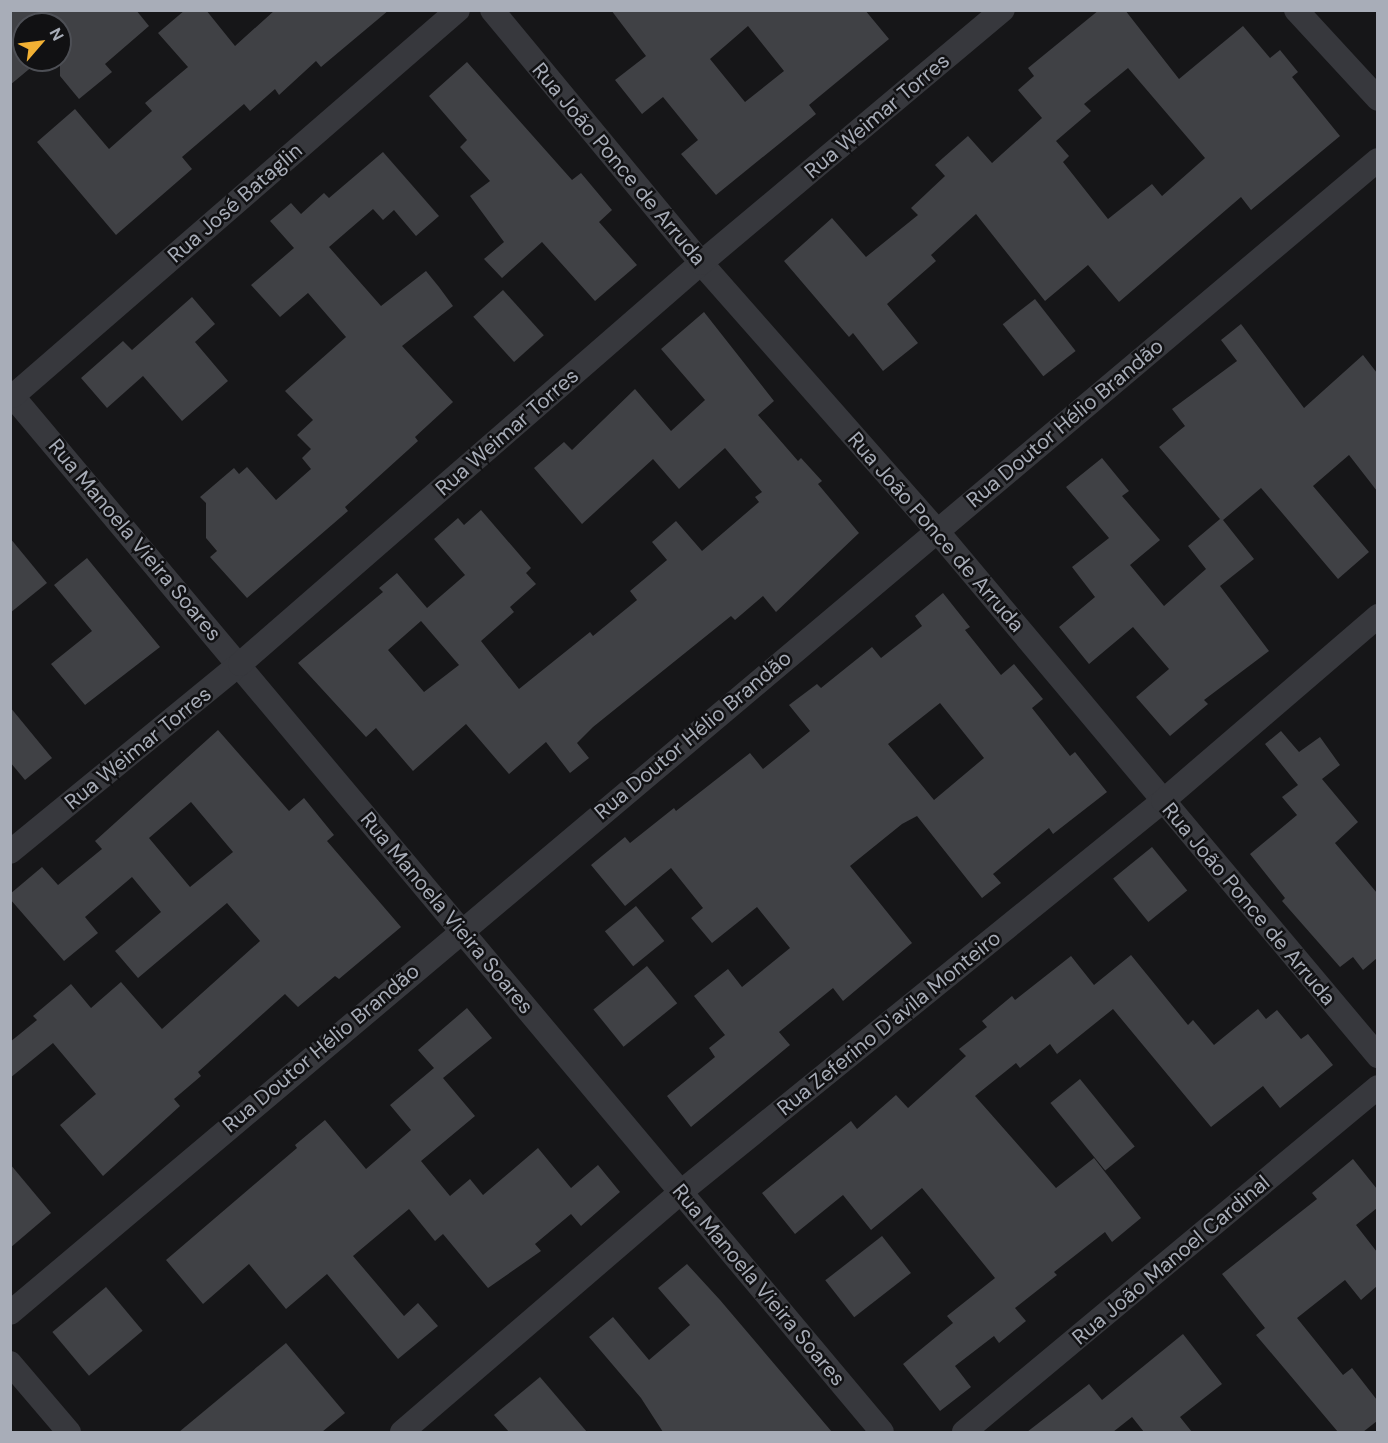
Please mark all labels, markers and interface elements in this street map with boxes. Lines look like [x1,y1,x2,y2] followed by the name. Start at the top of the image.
[12,12,72,72] north arrow
[45,24,69,44] text: N
[800,48,954,184] street label: Rua Weimar Torres
[527,58,711,270] street label: Rua João Ponce de Arruda
[163,138,307,268] street label: Rua José Bataglin
[961,333,1169,513] street label: Rua Doutor Hélio Brandão
[430,363,584,501] street label: Rua Weimar Torres
[842,427,1030,637] street label: Rua João Ponce de Arruda
[43,434,227,646] street label: Rua Manoela Vieira Soares
[589,645,797,825] street label: Rua Doutor Hélio Brandão
[60,681,216,815] street label: Rua Weimar Torres
[1157,798,1341,1010] street label: Rua João Ponce de Arruda
[355,807,539,1019] street label: Rua Manoela Vieira Soares
[772,925,1006,1121] street label: Rua Zeferino D'avila Monteiro
[217,958,425,1138] street label: Rua Doutor Hélio Brandão
[1067,1170,1275,1350] street label: Rua João Manoel Cardinal
[667,1179,851,1391] street label: Rua Manoela Vieira Soares

